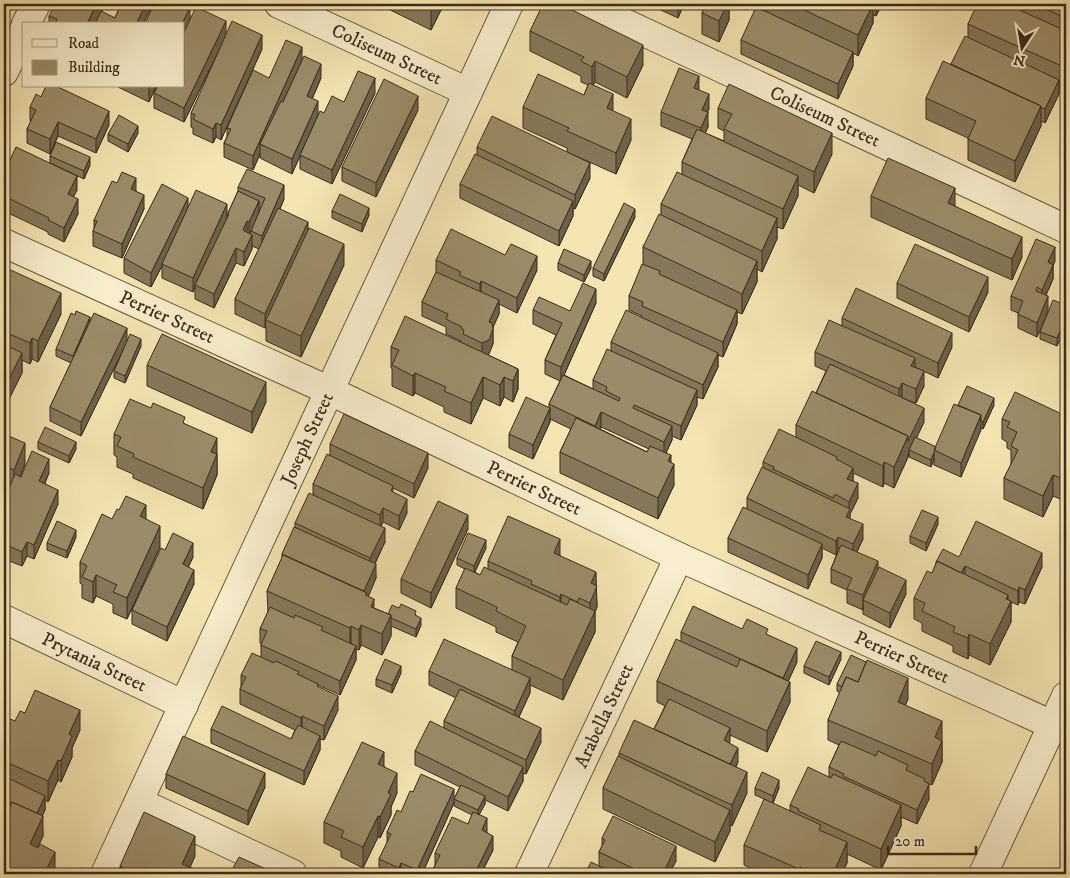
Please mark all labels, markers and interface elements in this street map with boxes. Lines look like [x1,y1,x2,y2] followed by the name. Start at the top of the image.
[328,19,446,90] street label: Coliseum Street
[22,22,185,88] legend
[998,22,1048,72] north arrow
[68,34,100,53] text: Road
[1012,50,1027,70] text: N
[68,58,120,77] text: Building
[766,81,884,152] street label: Coliseum Street
[116,285,218,348] street label: Perrier Street
[275,389,338,490] street label: Joseph Street
[483,456,585,520] street label: Perrier Street
[851,626,953,689] street label: Perrier Street
[38,627,150,697] street label: Prytania Street
[569,660,638,772] street label: Arabella Street
[888,823,975,855] scale bar
[895,832,925,851] text: 20 m

